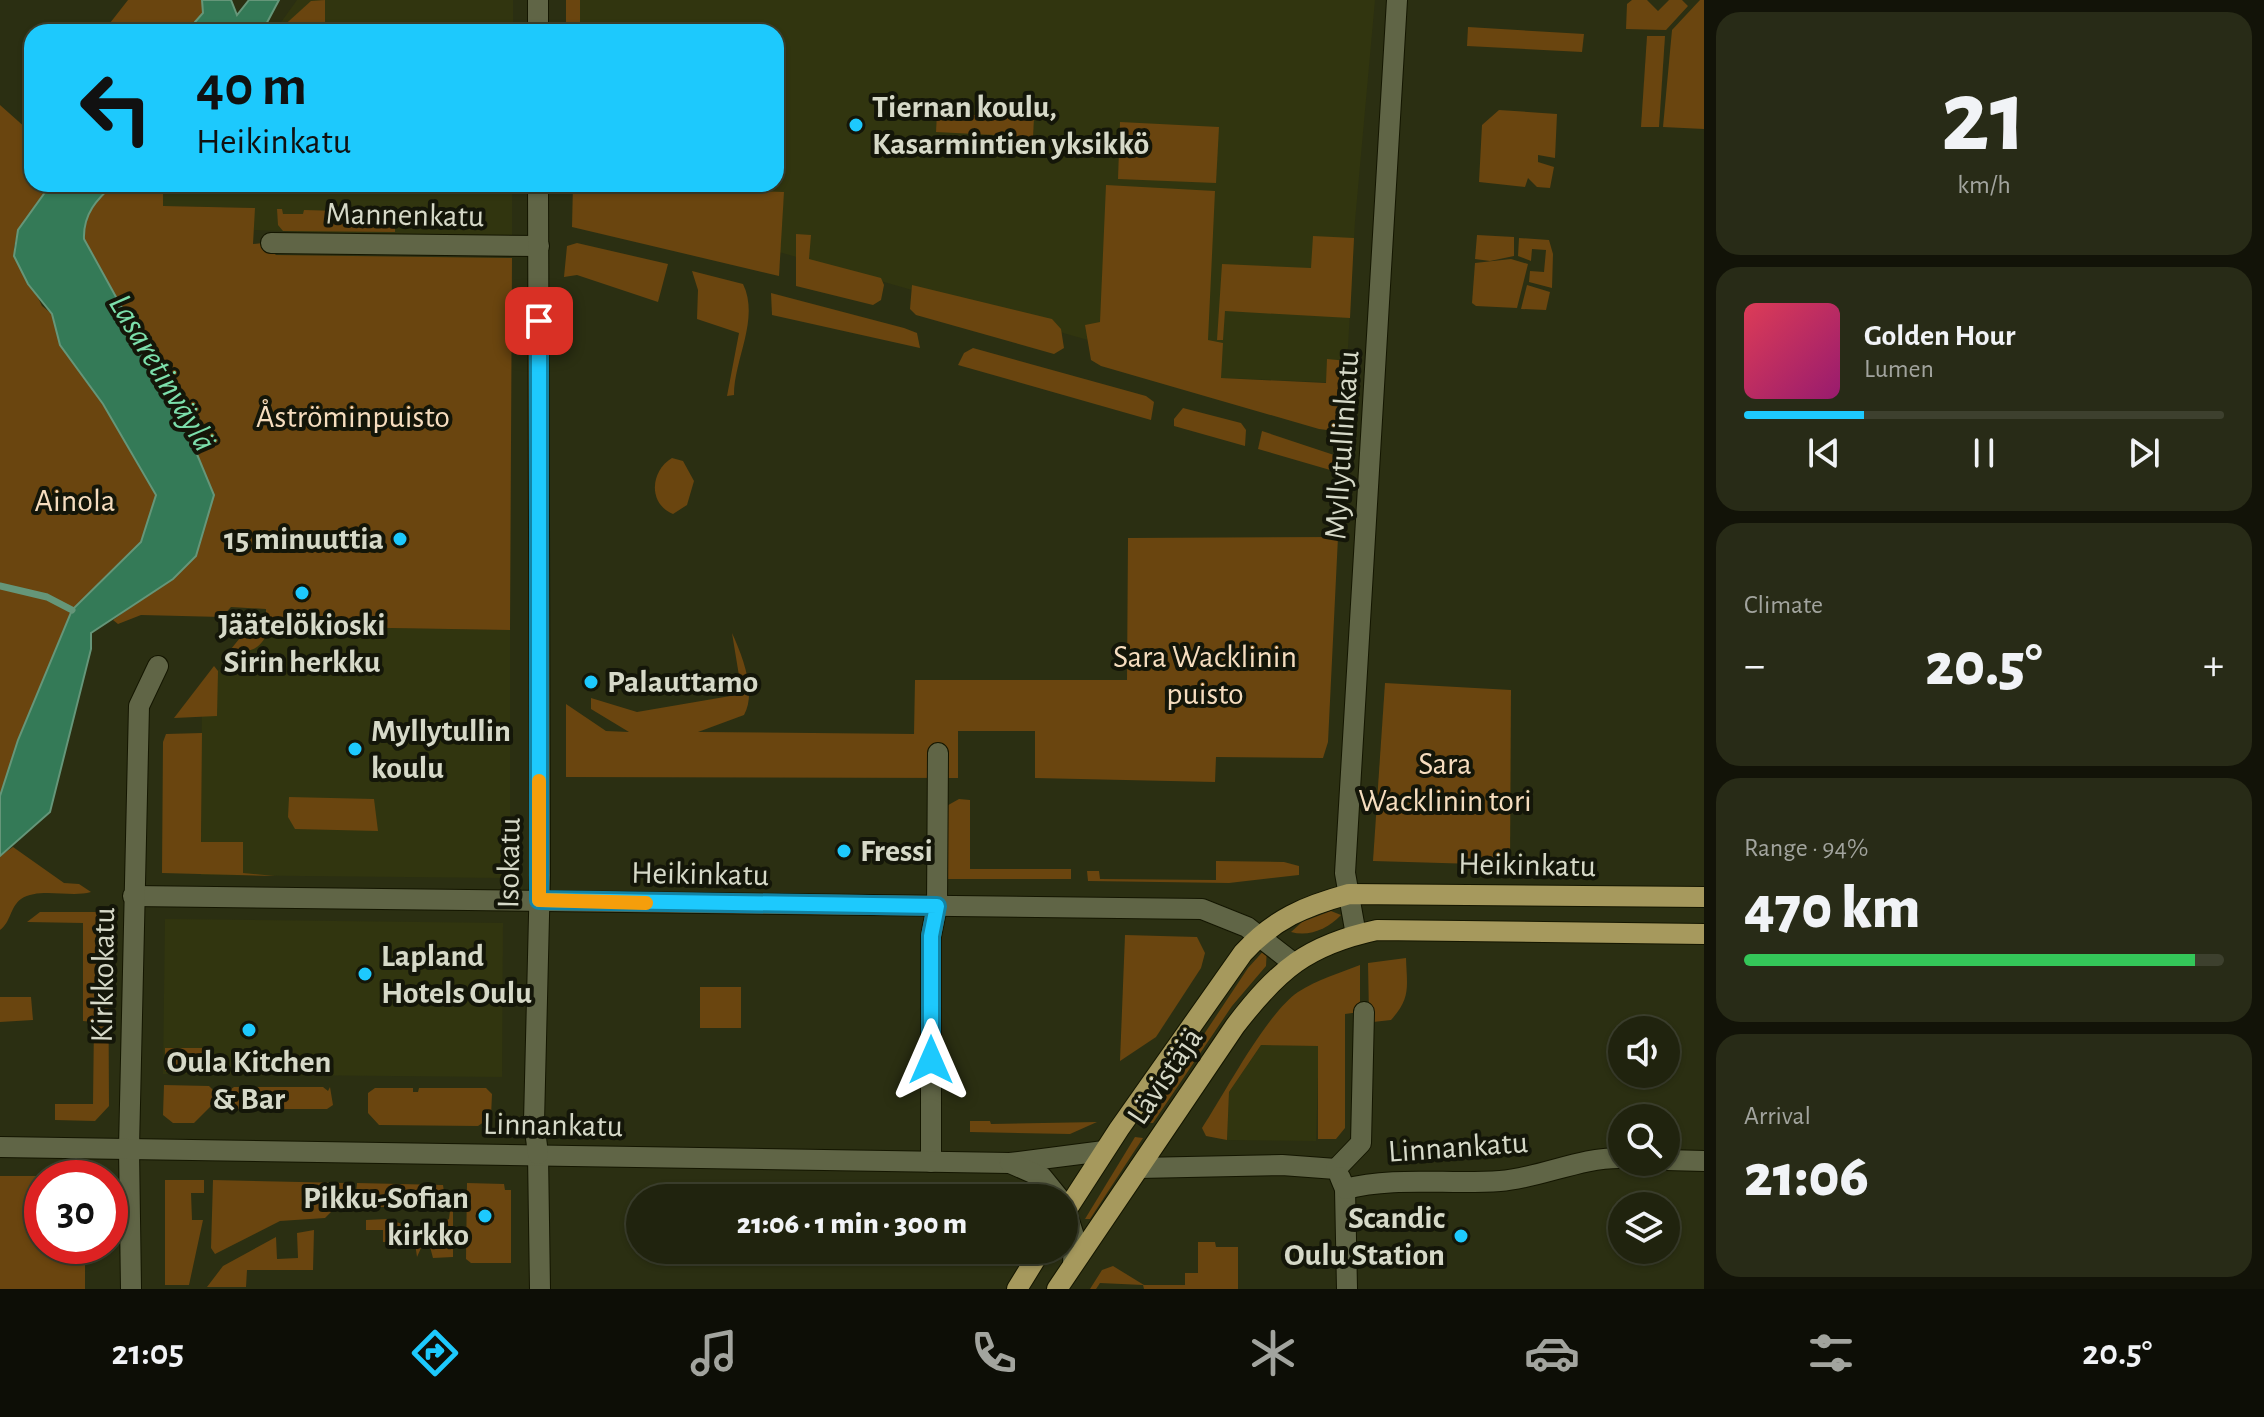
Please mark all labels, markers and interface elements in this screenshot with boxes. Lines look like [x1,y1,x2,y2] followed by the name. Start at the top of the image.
[64,56,168,160] icon: left
[196,59,307,115] text: 40 m
[1941,66,2027,170] text: 21
[872,91,1149,160] place label: Tiernan koulu, Kasarmintien yksikkö
[847,116,865,134] marker: Tiernan koulu, Kasarmintien yksikkö
[196,124,351,160] text: Heikinkatu
[1957,172,2011,198] text: km/h
[325,198,485,232] street label: Mannenkatu
[505,287,573,355] pin
[102,289,222,457] water label: Lasaretinväylä
[517,299,561,343] icon: arrive
[1864,321,2016,351] text: Golden Hour
[1319,349,1365,541] street label: Myllytullinkatu
[1864,356,1934,382] text: Lumen
[256,398,450,433] park label: Åströminpuisto
[1802,431,1846,475] icon: previous
[1962,431,2006,475] icon: pause
[2122,431,2166,475] icon: next
[34,485,116,517] park label: Ainola
[224,523,384,555] place label: 15 minuuttia
[391,530,409,548] marker: 15 minuuttia
[293,584,311,602] marker: Jäätelökioski Sirin herkku
[1744,592,1823,618] text: Climate
[218,609,386,678] place label: Jäätelökioski Sirin herkku
[1925,636,2043,696] text: 20.5°
[1113,641,1297,710] park label: Sara Wacklinin puisto
[1744,644,1765,688] text: −
[2203,644,2224,688] text: +
[607,666,758,698] place label: Palauttamo
[582,673,600,691] marker: Palauttamo
[371,715,511,784] place label: Myllytullin koulu
[346,740,364,758] marker: Myllytullin koulu
[1358,748,1532,817] park label: Sara Wacklinin tori
[492,817,526,909] street label: Isokatu
[860,835,933,867] place label: Fressi
[1744,835,1868,861] text: Range · 94%
[835,842,853,860] marker: Fressi
[1458,848,1596,882] street label: Heikinkatu
[631,857,769,891] street label: Heikinkatu
[1744,879,1920,939] text: 470 km
[86,907,120,1043] street label: Kirkkokatu
[381,940,532,1009] place label: Lapland Hotels Oulu
[356,965,374,983] marker: Lapland Hotels Oulu
[1608,1016,1680,1264] map controls
[1608,1016,1680,1088] button: sound
[889,1018,973,1102] position arrow
[240,1021,258,1039] marker: Oula Kitchen & Bar
[1121,1022,1209,1130] street label: Lävistäjä
[167,1046,331,1115] place label: Oula Kitchen & Bar
[1744,1103,1811,1129] text: Arrival
[1608,1104,1680,1176] button: search
[483,1108,623,1142] street label: Linnankatu
[1387,1126,1529,1168] street label: Linnankatu
[1744,1147,1869,1207] text: 21:06
[24,1160,128,1264] speed limit sign: 30
[303,1182,469,1251] place label: Pikku-Sofian kirkko
[1608,1192,1680,1264] button: layers
[1284,1202,1445,1271] place label: Scandic Oulu Station
[476,1207,494,1225] marker: Pikku-Sofian kirkko
[737,1209,967,1239] text: 21:06 · 1 min · 300 m
[1452,1227,1470,1245] marker: Scandic Oulu Station
[407,1325,463,1381] icon: directions
[686,1325,742,1381] icon: music
[966,1325,1022,1381] icon: phone
[1245,1325,1301,1381] icon: climate
[1524,1325,1580,1381] icon: car
[1803,1325,1859,1381] icon: filters
[112,1335,184,1371] text: 21:05
[2082,1335,2152,1371] text: 20.5°

